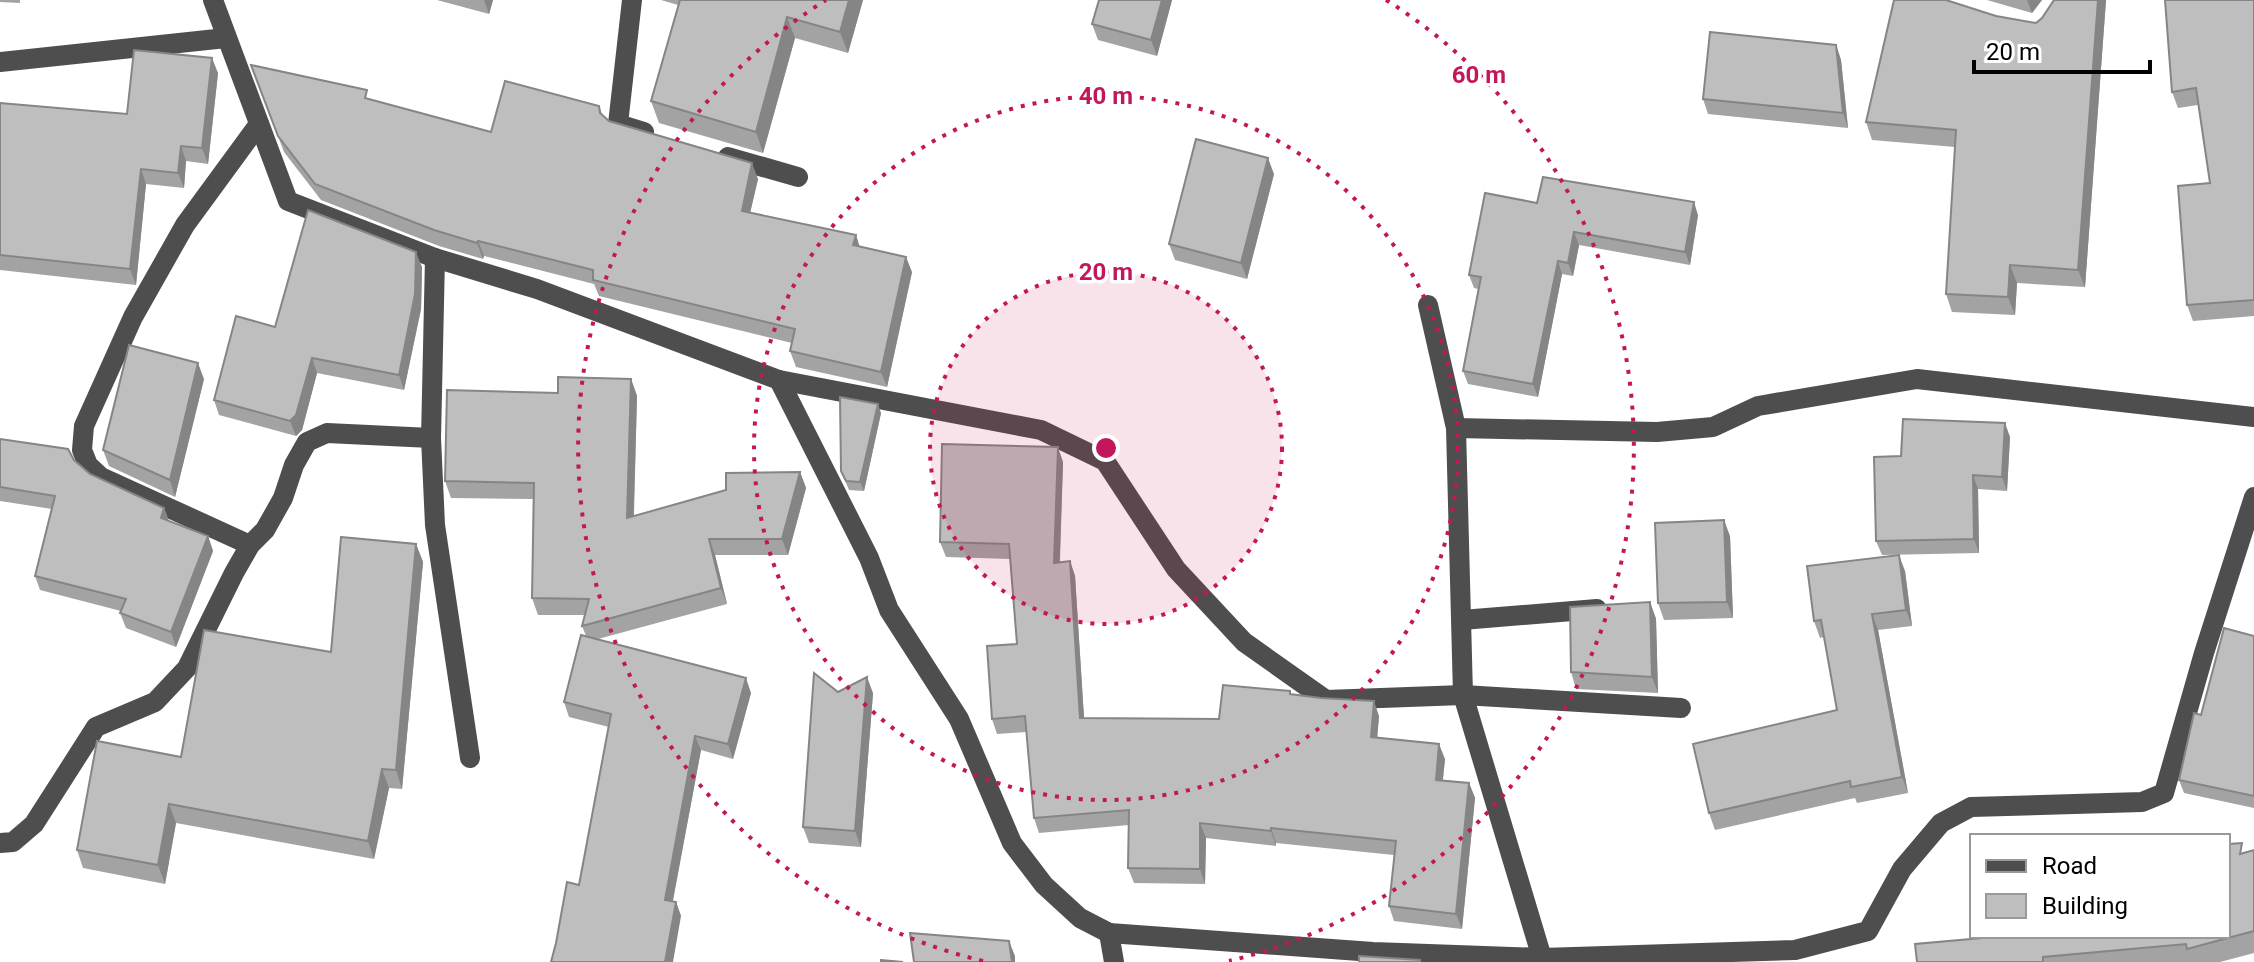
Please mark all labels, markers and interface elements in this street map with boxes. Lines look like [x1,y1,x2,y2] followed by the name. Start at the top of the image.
[1974,24,2150,74] scale bar
[1986,38,2040,66] text: 20 m
[1452,61,1506,89] text: 60 m
[1079,82,1133,110] text: 40 m
[1079,258,1133,286] text: 20 m
[1092,434,1120,462] centre of rings
[1970,834,2230,938] legend
[2042,852,2097,880] text: Road
[2042,892,2128,920] text: Building

